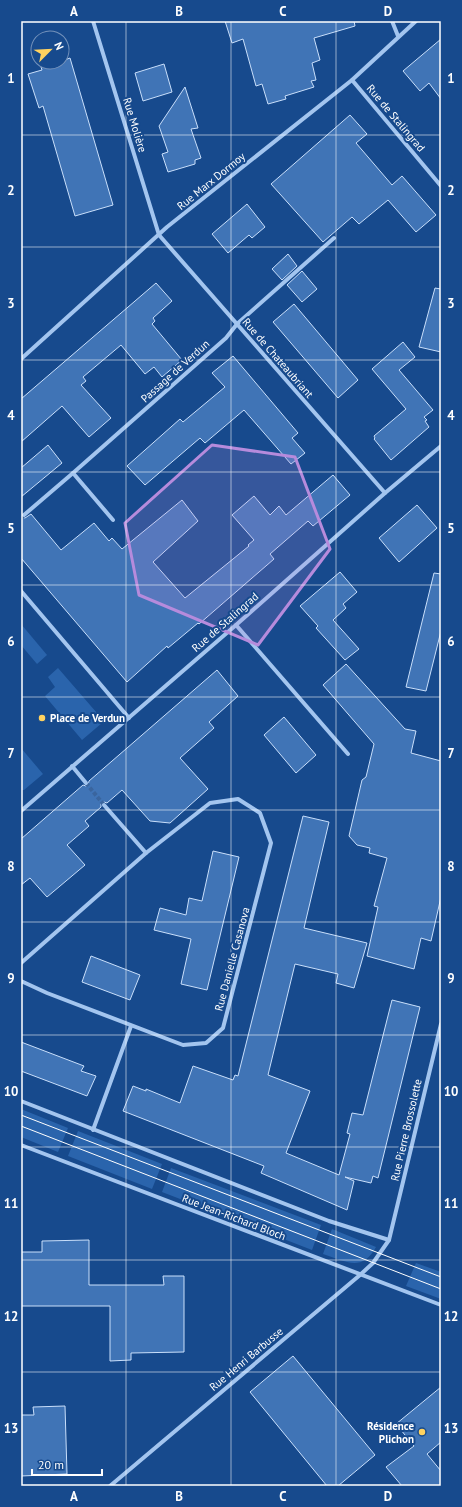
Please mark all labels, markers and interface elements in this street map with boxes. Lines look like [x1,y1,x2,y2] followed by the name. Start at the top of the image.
[70,3,78,20] text: A
[175,3,183,20] text: B
[279,3,287,20] text: C
[384,3,392,20] text: D
[30,30,70,70] north arrow
[51,40,67,52] text: N
[7,70,15,87] text: 1
[447,70,455,87] text: 1
[364,81,428,155] street label: Rue de Stalingrad
[120,96,150,154] street label: Rue Molière
[174,149,249,213] street label: Rue Marx Dormoy
[7,182,15,199] text: 2
[447,182,455,199] text: 2
[7,295,15,312] text: 3
[447,295,455,312] text: 3
[239,315,317,401] street label: Rue de Chateaubriant
[138,337,212,405] street label: Passage de Verdun
[7,407,15,424] text: 4
[447,407,455,424] text: 4
[7,520,15,537] text: 5
[447,520,455,537] text: 5
[189,589,261,655] street label: Rue de Stalingrad
[7,633,15,650] text: 6
[447,633,455,650] text: 6
[50,711,125,725] place label: Place de Verdun
[37,713,47,723] marker: Place de Verdun
[7,745,15,762] text: 7
[447,745,455,762] text: 7
[7,858,15,875] text: 8
[447,858,455,875] text: 8
[211,905,253,1013] street label: Rue Danielle Casanova
[7,970,15,987] text: 9
[447,970,455,987] text: 9
[387,1077,425,1183] street label: Rue Pierre Brossolette
[4,1083,18,1100] text: 10
[444,1083,458,1100] text: 10
[180,1191,288,1243] street label: Rue Jean-Richard Bloch
[4,1195,18,1212] text: 11
[444,1195,458,1212] text: 11
[4,1308,18,1325] text: 12
[444,1308,458,1325] text: 12
[206,1324,286,1394] street label: Rue Henri Barbusse
[367,1419,414,1446] place label: Résidence Plichon
[4,1420,18,1437] text: 13
[444,1420,458,1437] text: 13
[417,1427,427,1437] marker: Résidence Plichon
[32,1451,102,1477] scale bar
[38,1457,64,1472] text: 20 m
[70,1488,78,1505] text: A
[175,1488,183,1505] text: B
[279,1488,287,1505] text: C
[384,1488,392,1505] text: D

